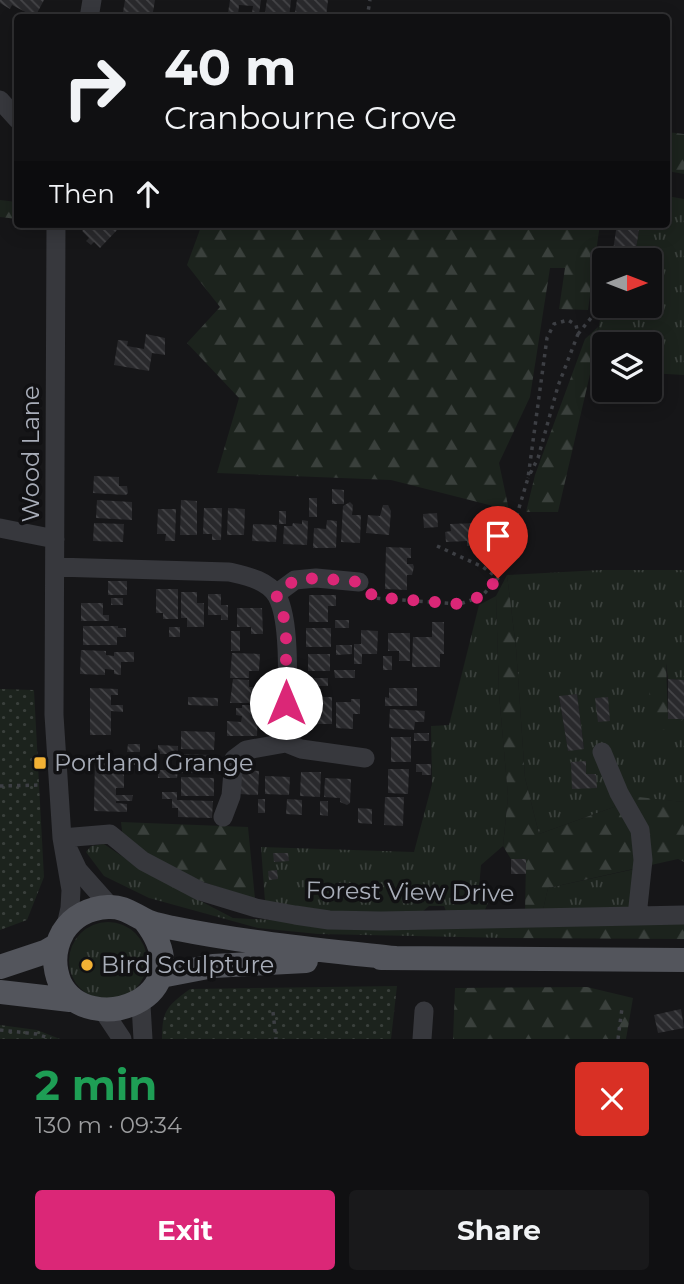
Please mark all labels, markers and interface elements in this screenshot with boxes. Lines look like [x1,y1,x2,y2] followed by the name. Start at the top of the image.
[164,38,296,97] text: 40 m
[49,42,140,133] icon: right
[164,98,457,137] text: Cranbourne Grove
[129,175,167,213] icon: ahead
[49,178,115,210] text: Then
[592,248,662,318] north arrow
[592,248,662,402] map controls
[592,332,662,402] button: layers
[16,385,45,523] street label: Wood Lane
[468,506,528,578] pin
[479,517,517,555] icon: arrive
[249,666,323,740] position arrow
[54,748,254,777] place label: Portland Grange
[32,755,48,771] marker: Portland Grange
[305,875,515,908] street label: Forest View Drive
[101,950,274,979] place label: Bird Sculpture
[79,957,95,973] marker: Bird Sculpture
[35,1059,157,1111] text: 2 min
[575,1062,649,1136] button: close
[35,1111,182,1139] text: 130 m · 09:34
[35,1190,335,1270] button: Exit
[349,1190,649,1270] button: Share

